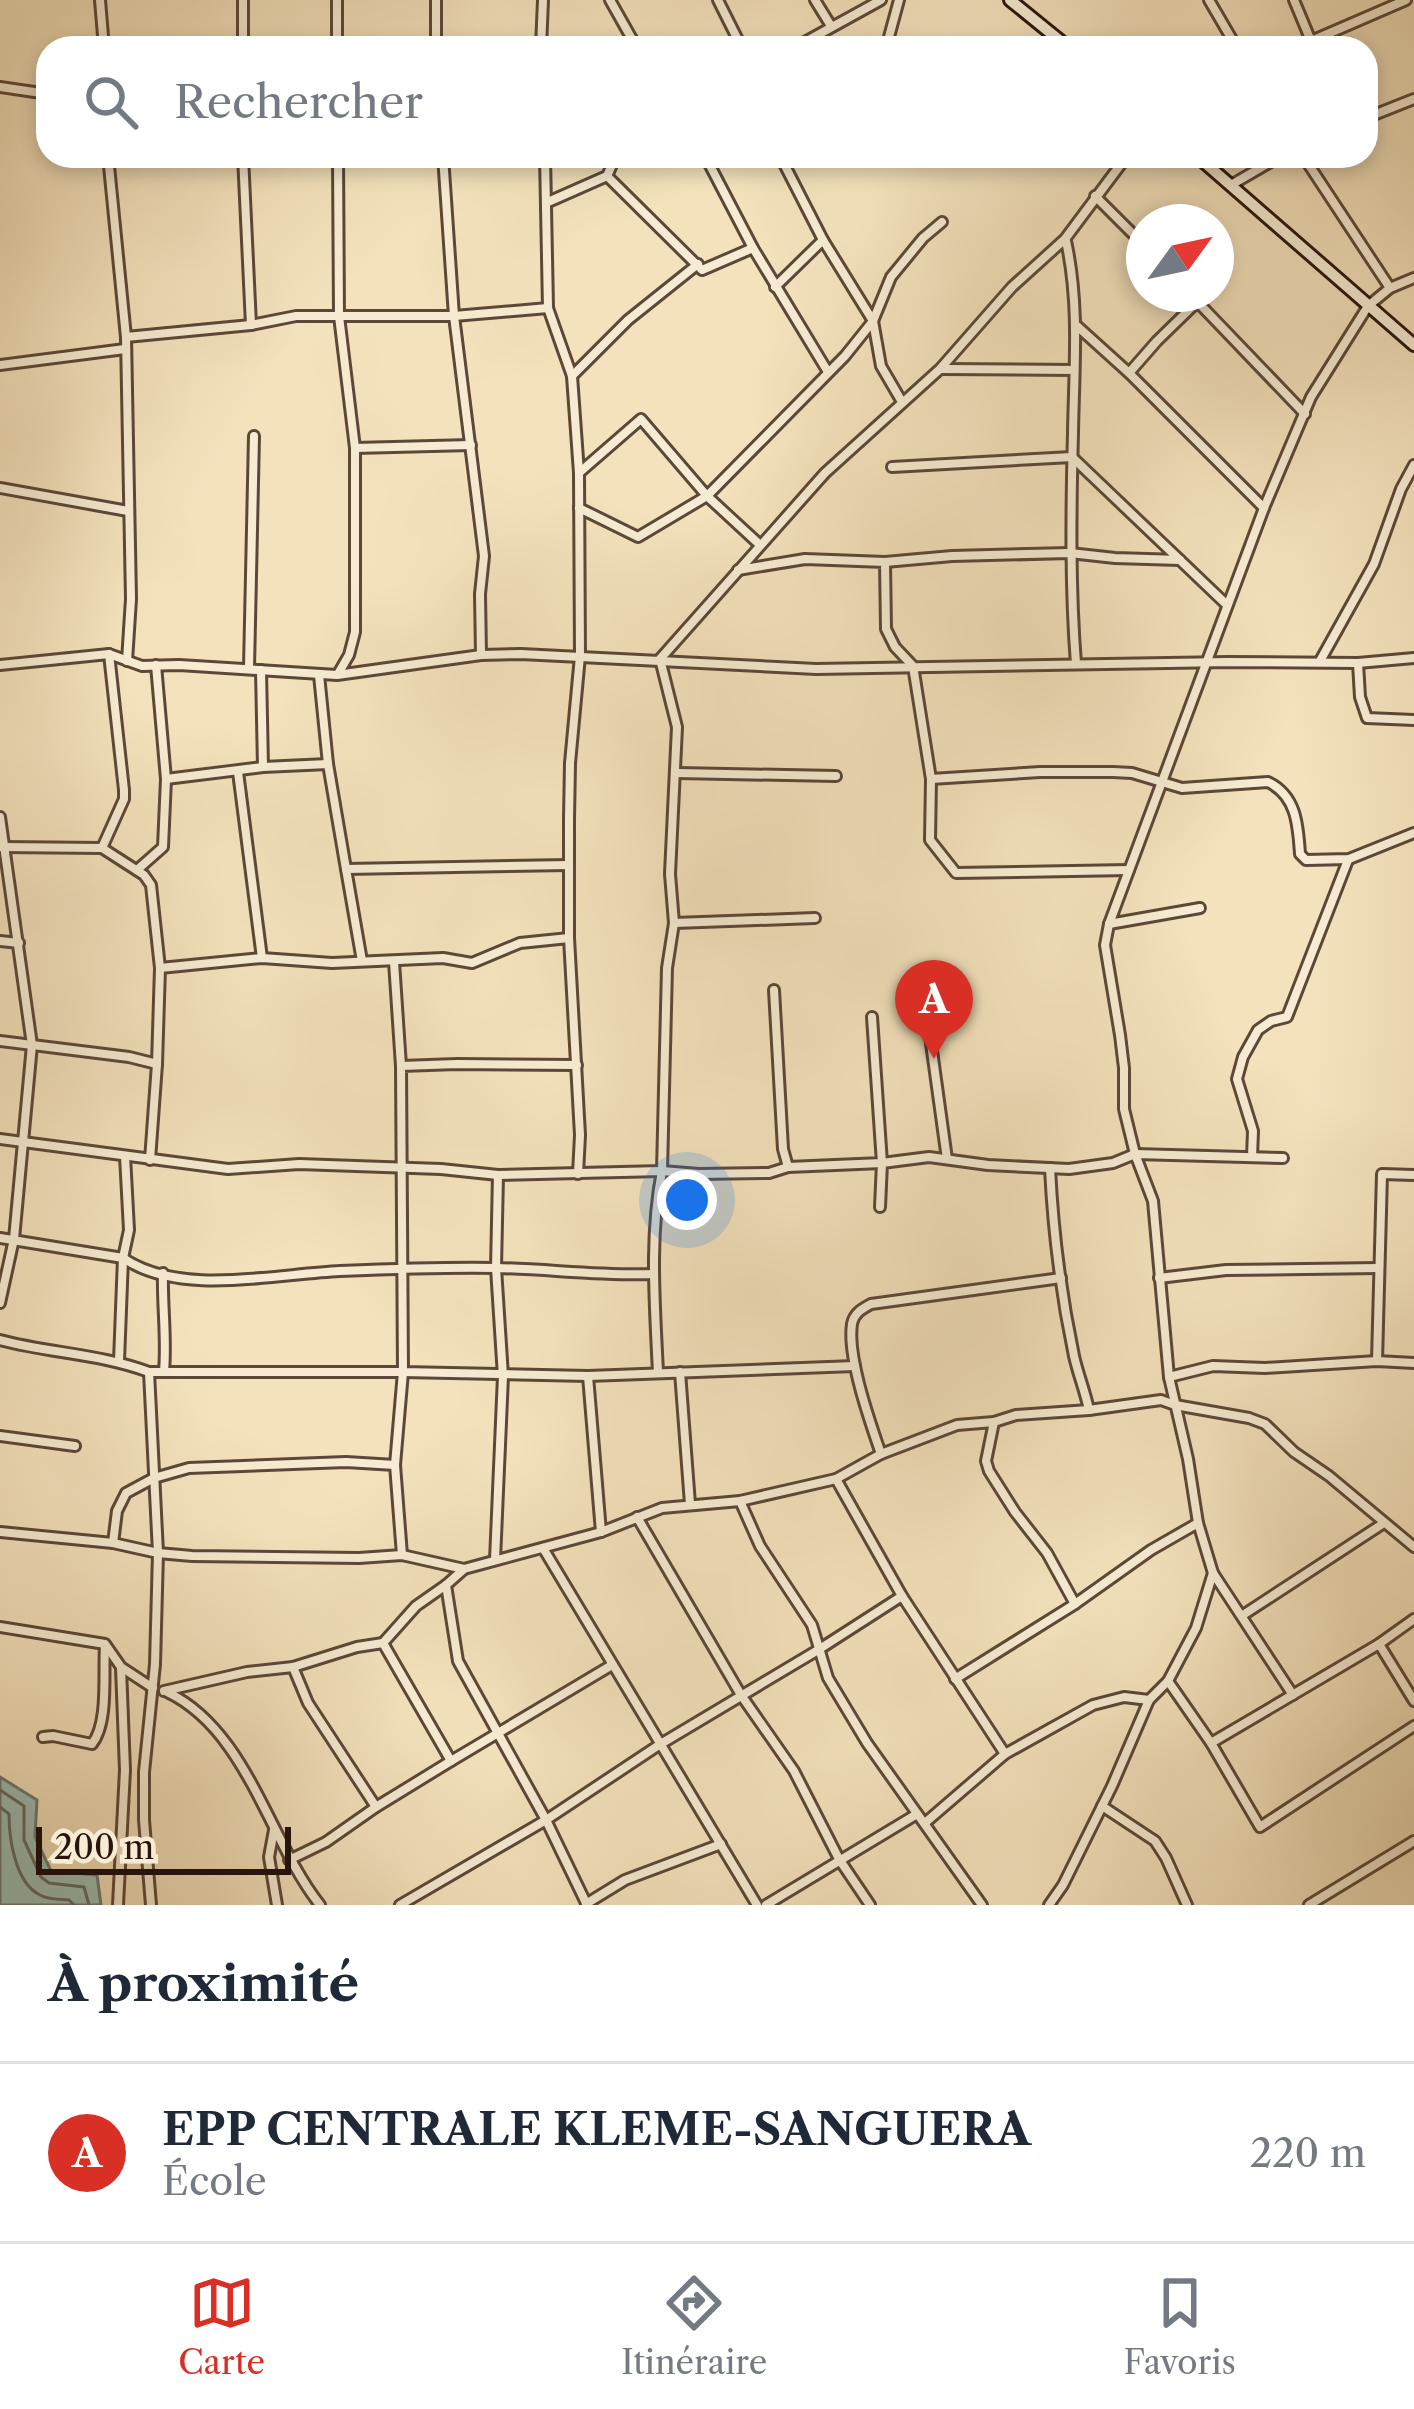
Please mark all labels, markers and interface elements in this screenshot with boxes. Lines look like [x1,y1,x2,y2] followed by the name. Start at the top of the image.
[36,36,1378,168] search box
[78,69,144,135] icon: search
[174,74,423,130] text: Rechercher
[1126,204,1234,312] north arrow
[895,960,973,1059] pin: A
[657,1170,717,1230] your location
[36,1821,291,1874] scale bar
[54,1827,154,1868] text: 200 m
[48,1952,359,2014] text: À proximité
[162,2101,1031,2157] text: EPP CENTRALE KLEME-SANGUERA
[72,2129,102,2177] text: A
[1250,2129,1366,2177] text: 220 m
[162,2157,267,2205] text: École
[178,2270,265,2383] tab: Carte
[621,2270,767,2383] tab: Itinéraire
[1124,2270,1236,2383] tab: Favoris

